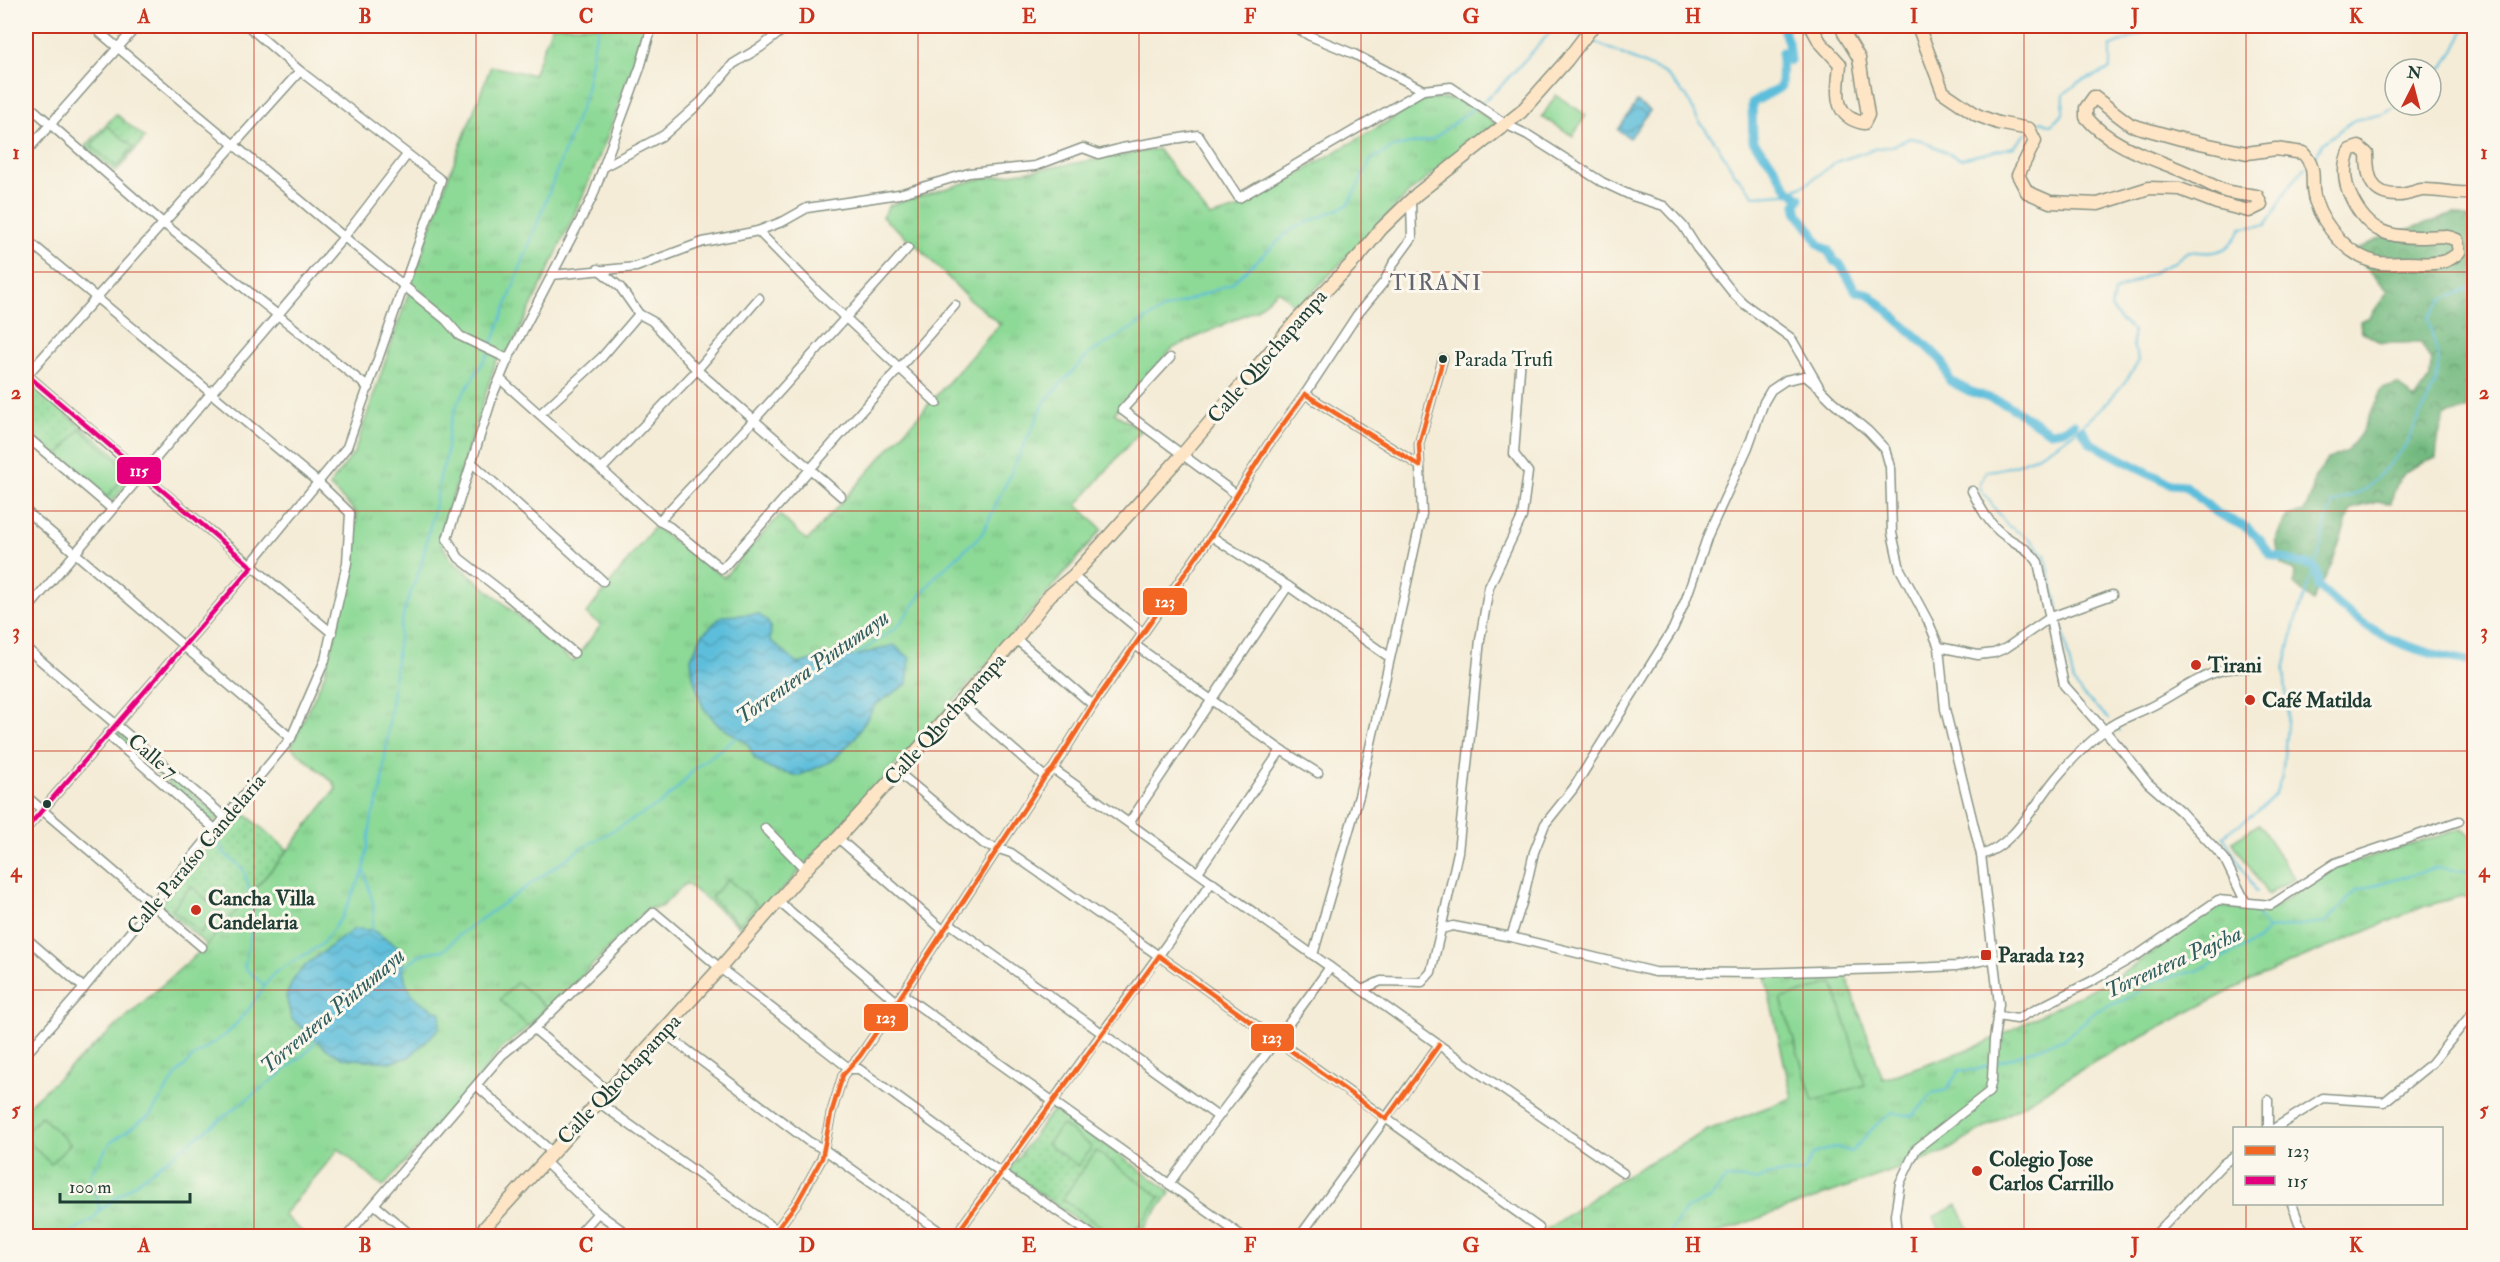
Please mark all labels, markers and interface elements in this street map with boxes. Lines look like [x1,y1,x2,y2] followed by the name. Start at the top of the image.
[137,4,151,29] text: A
[358,4,372,29] text: B
[579,4,593,29] text: C
[799,4,815,29] text: D
[1022,4,1037,29] text: E
[1244,4,1257,29] text: F
[1463,4,1480,29] text: G
[1685,4,1701,29] text: H
[1910,4,1918,29] text: I
[2130,4,2139,29] text: J
[2349,4,2364,29] text: K
[2383,57,2443,117] north arrow
[2405,62,2423,84] text: N
[12,140,20,165] text: 1
[2480,140,2488,165] text: 1
[1390,269,1482,297] district label: TIRANI
[1202,283,1333,429] street label: Calle Qhochapampa
[1454,347,1553,372] place label: Parada Trufi
[1437,353,1449,365] marker: Parada Trufi
[11,380,21,405] text: 2
[2479,380,2489,405] text: 2
[116,456,162,485] line badge: 115
[130,461,149,481] text: 115
[1142,587,1188,616] line badge: 123
[1155,592,1175,612] text: 123
[731,604,895,730] water label: Torrentera Pintumayu
[12,619,20,644] text: 3
[2480,619,2488,644] text: 3
[879,647,1012,791] street label: Calle Qhochapampa
[2207,652,2262,679] place label: Tirani
[2189,658,2203,672] marker: Tirani
[2262,687,2373,714] place label: Café Matilda
[2243,693,2257,707] marker: Café Matilda
[122,728,184,785] street label: Calle 7
[121,768,272,940] street label: Calle Paraíso Candelaria
[41,798,53,810] unlabelled marker
[10,858,23,883] text: 4
[2478,858,2491,883] text: 4
[208,885,316,936] place label: Cancha Villa Candelaria
[189,903,203,917] marker: Cancha Villa Candelaria
[2101,919,2246,1005] water label: Torrentera Pajcha
[254,942,411,1080] water label: Torrentera Pintumayu
[1998,942,2084,969] place label: Parada 123
[1979,948,1993,962] marker: Parada 123
[863,1003,909,1032] line badge: 123
[552,1008,687,1150] street label: Calle Qhochapampa
[876,1008,896,1028] text: 123
[1250,1023,1295,1052] line badge: 123
[1262,1028,1282,1048] text: 123
[12,1097,22,1122] text: 5
[2480,1097,2490,1122] text: 5
[2233,1127,2443,1205] legend
[2287,1140,2309,1163] text: 123
[1989,1146,2114,1197] place label: Colegio Jose Carlos Carrillo
[1970,1164,1984,1178] marker: Colegio Jose Carlos Carrillo
[60,1166,190,1204] scale bar
[2287,1170,2308,1193] text: 115
[69,1176,112,1199] text: 100 m
[137,1233,151,1258] text: A
[358,1233,372,1258] text: B
[579,1233,593,1258] text: C
[799,1233,815,1258] text: D
[1022,1233,1037,1258] text: E
[1244,1233,1257,1258] text: F
[1463,1233,1480,1258] text: G
[1685,1233,1701,1258] text: H
[1910,1233,1918,1258] text: I
[2130,1233,2139,1258] text: J
[2349,1233,2364,1258] text: K

